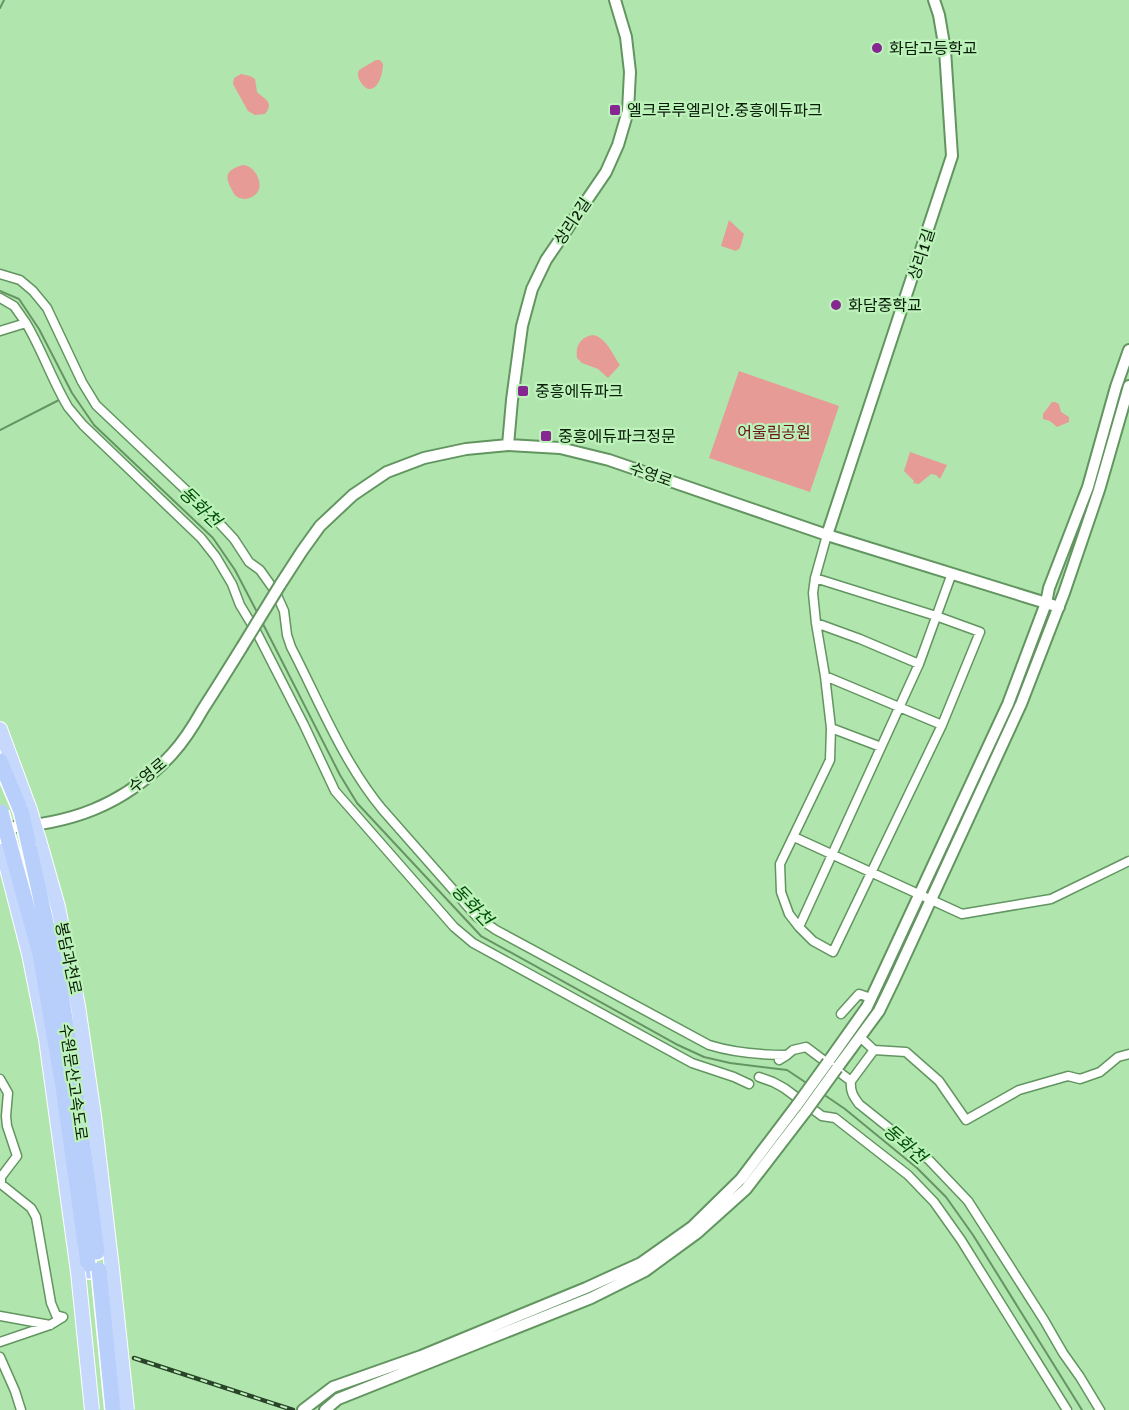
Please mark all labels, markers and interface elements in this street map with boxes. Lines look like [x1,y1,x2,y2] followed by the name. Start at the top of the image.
[889,39,977,59] place label: 화담고등학교
[870,41,884,55] marker: 화담고등학교
[627,101,823,121] place label: 엘크루루엘리안.중흥에듀파크
[608,103,622,117] marker: 엘크루루엘리안.중흥에듀파크
[550,194,596,249] street label: 상리2길
[904,226,940,283] street label: 상리1길
[848,296,922,316] place label: 화담중학교
[829,298,843,312] marker: 화담중학교
[535,382,623,402] place label: 중흥에듀파크
[516,384,530,398] marker: 중흥에듀파크
[737,423,811,443] park label: 어울림공원
[558,427,676,447] place label: 중흥에듀파크정문
[539,429,553,443] marker: 중흥에듀파크정문
[627,458,675,492] street label: 수영로
[174,482,227,534] water label: 동화천
[124,754,171,798] street label: 수영로
[447,879,499,932] water label: 동화천
[51,920,86,997] street label: 봉담과천로
[55,1022,91,1142] street label: 수원문산고속도로
[879,1119,933,1170] water label: 동화천

